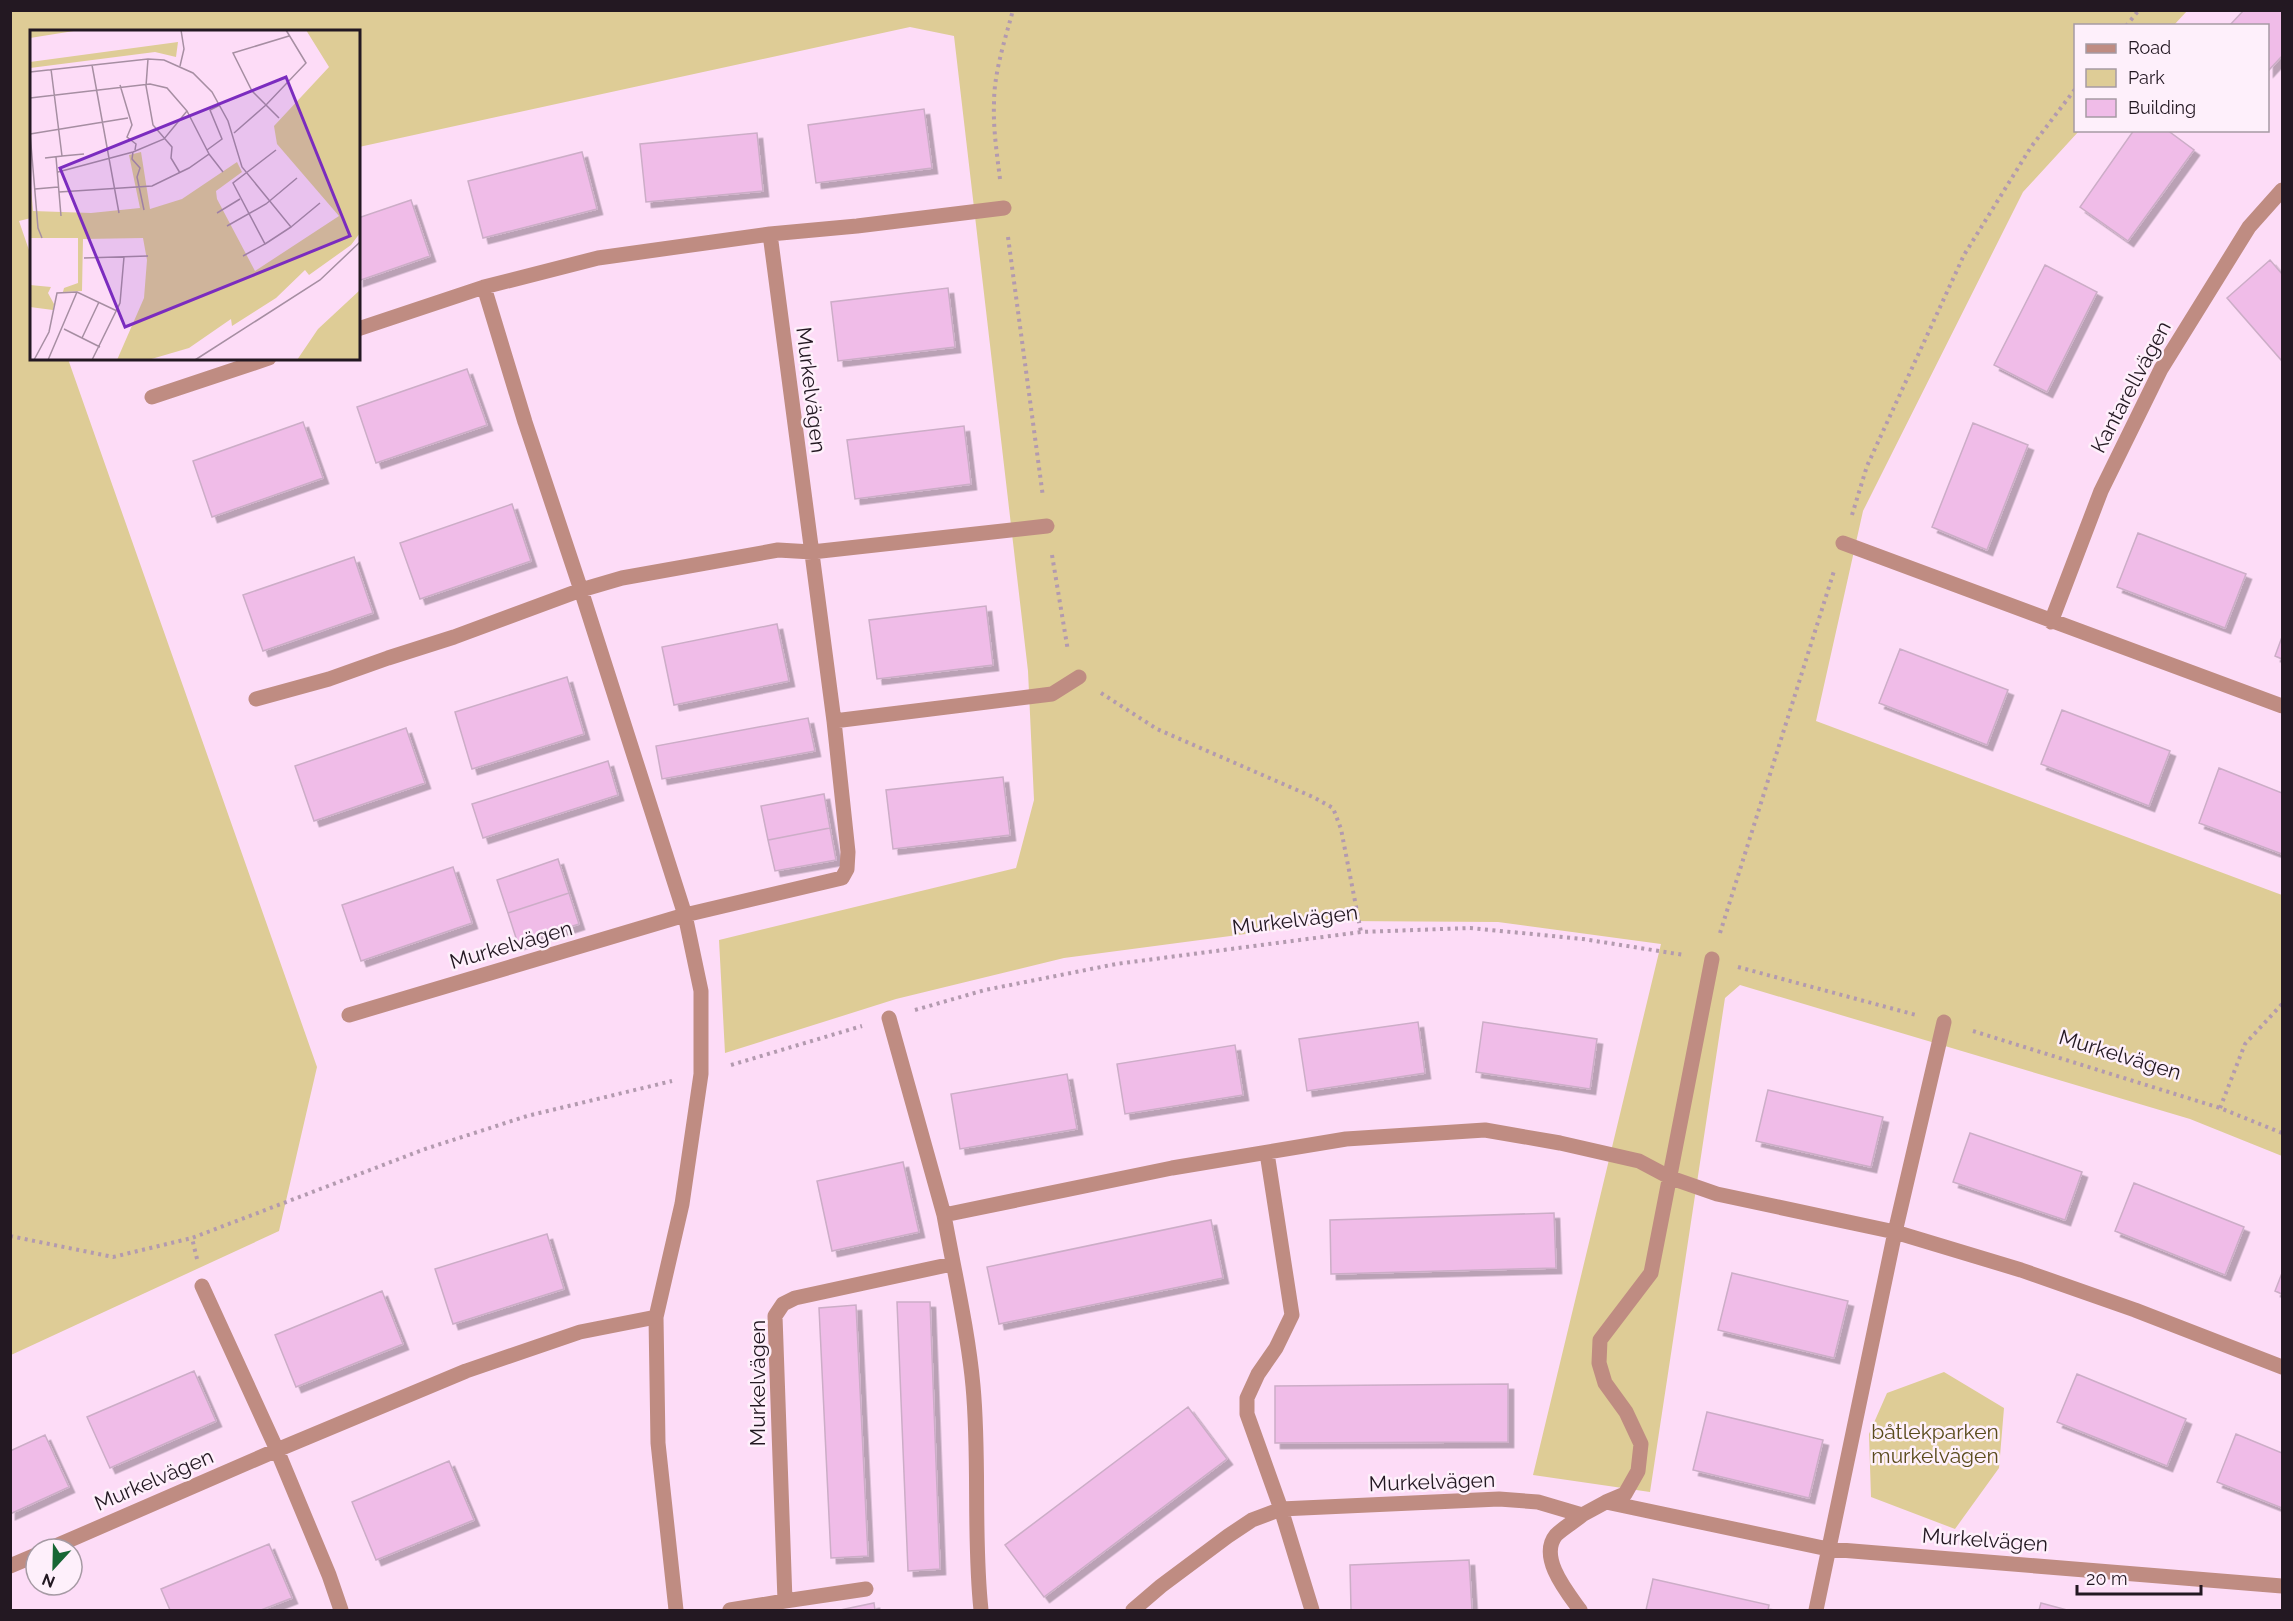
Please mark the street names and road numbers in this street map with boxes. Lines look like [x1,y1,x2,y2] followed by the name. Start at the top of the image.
[2085,316,2176,457] street label: Kantarellvägen
[791,326,832,454] street label: Murkelvägen
[1231,899,1359,940] street label: Murkelvägen
[447,915,575,974] street label: Murkelvägen
[2056,1024,2184,1085] street label: Murkelvägen
[745,1320,770,1446] street label: Murkelvägen
[91,1443,217,1516] street label: Murkelvägen
[1368,1467,1496,1496] street label: Murkelvägen
[1921,1523,2049,1556] street label: Murkelvägen

